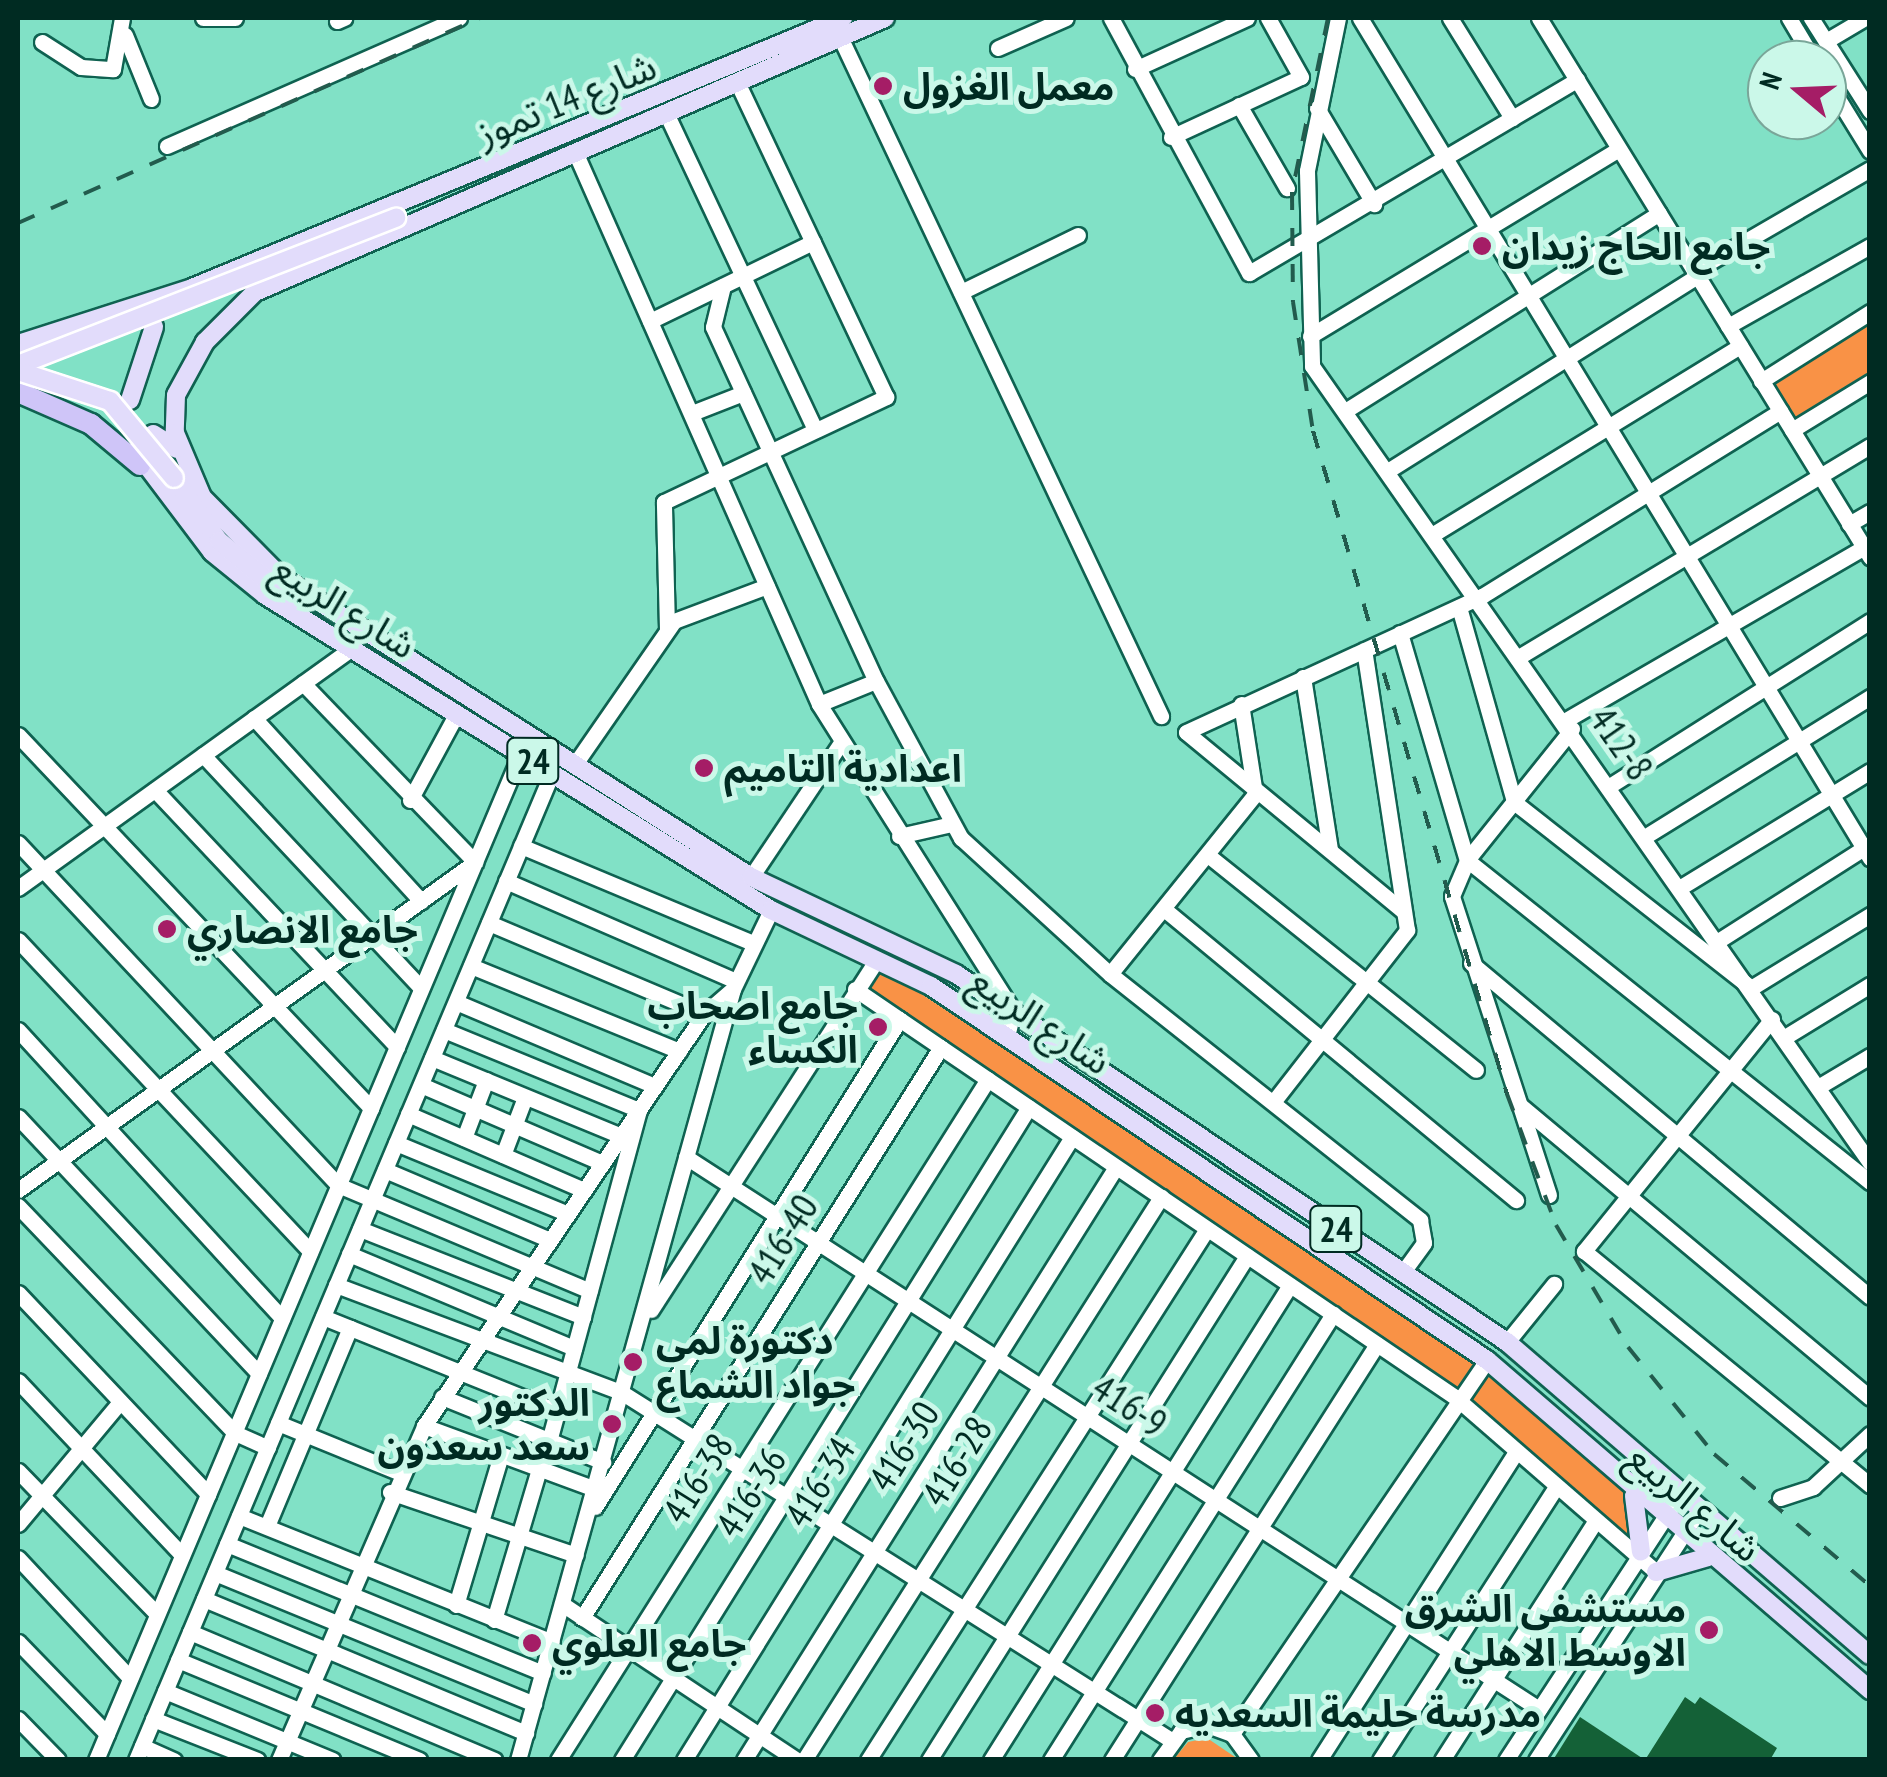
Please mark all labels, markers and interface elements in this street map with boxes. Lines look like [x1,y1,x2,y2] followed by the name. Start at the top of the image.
[1747,40,1847,140] north arrow
[470,42,662,156] street label: شارع 14 تموز
[903,63,1114,109] place label: معمل الغزول
[1750,68,1790,94] text: N
[872,75,894,97] marker: معمل الغزول
[1502,223,1770,269] place label: جامع الحاج زيدان
[1471,235,1493,257] marker: جامع الحاج زيدان
[265,544,425,668] street label: شارع الربيع
[1581,697,1663,789] street label: 412-8
[506,731,560,791] road number: 24
[724,745,962,791] place label: اعدادية التاميم
[693,757,715,779] marker: اعدادية التاميم
[187,906,418,952] place label: جامع الانصاري
[156,918,178,940] marker: جامع الانصاري
[962,956,1120,1084] street label: شارع الربيع
[647,982,858,1072] place label: جامع اصحاب الکساء
[867,1016,889,1038] marker: جامع اصحاب الکساء
[737,1186,827,1292] street label: 416-40
[1308,1199,1364,1259] road number: 24
[656,1317,855,1406] place label: دكتورة لمى جواد الشماع
[620,1349,646,1375] marker: دكتورة لمى جواد الشماع
[1084,1364,1176,1446] street label: 416-9
[378,1379,590,1468] place label: الدكتور سعد سعدون
[858,1393,948,1499] street label: 416-30
[911,1408,1001,1514] street label: 416-28
[599,1411,625,1437] marker: الدكتور سعد سعدون
[652,1425,742,1531] street label: 416-38
[774,1429,864,1535] street label: 416-34
[1619,1433,1771,1571] street label: شارع الربيع
[705,1439,795,1545] street label: 416-36
[1405,1585,1686,1675] place label: مستشفى الشرق الاوسط الاهلي
[1696,1617,1722,1643] marker: مستشفى الشرق الاوسط الاهلي
[552,1620,746,1666] place label: جامع العلوي
[521,1632,543,1654] marker: جامع العلوي
[1175,1690,1541,1736] place label: مدرسة حليمة السعديه
[1144,1702,1166,1724] marker: مدرسة حليمة السعديه

